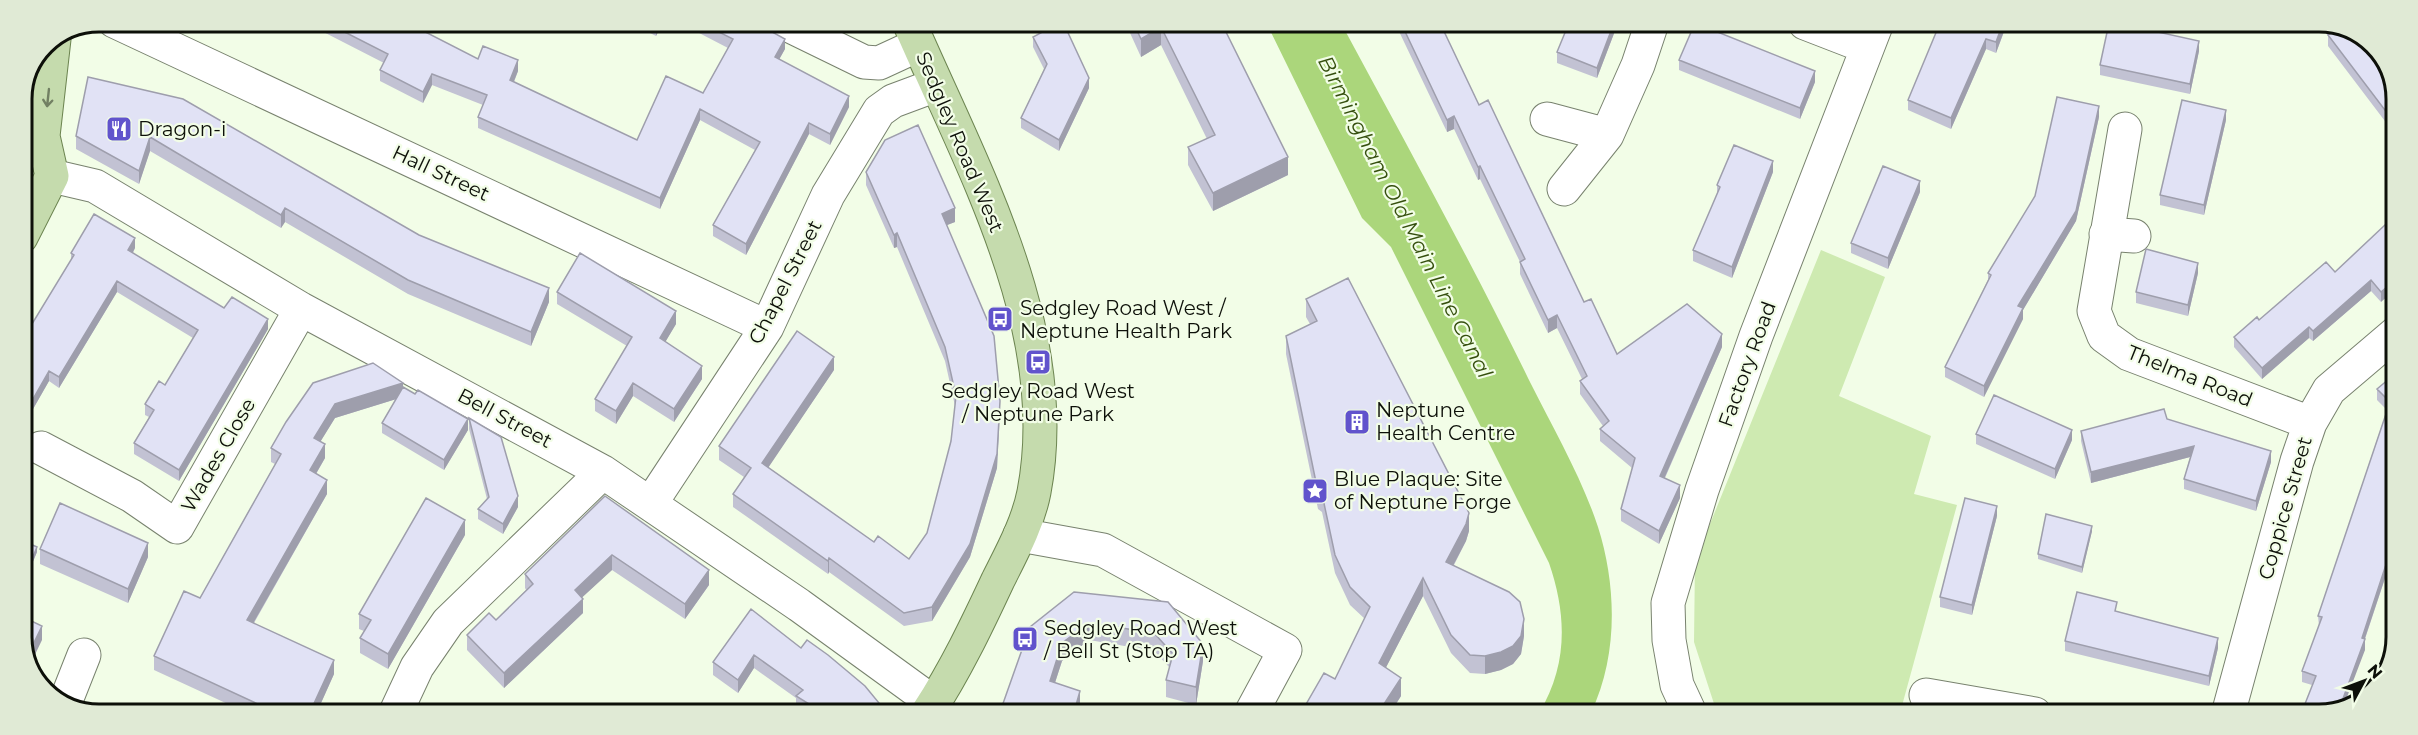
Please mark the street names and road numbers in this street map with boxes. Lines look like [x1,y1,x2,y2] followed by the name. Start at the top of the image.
[911,48,1009,236] street label: Sedgley Road West
[389,140,493,206] street label: Hall Street
[743,216,827,348] street label: Chapel Street
[1713,298,1781,430] street label: Factory Road
[2124,340,2256,412] street label: Thelma Road
[454,383,556,453] street label: Bell Street
[176,394,260,516] street label: Wades Close
[2253,434,2317,582] street label: Coppice Street

